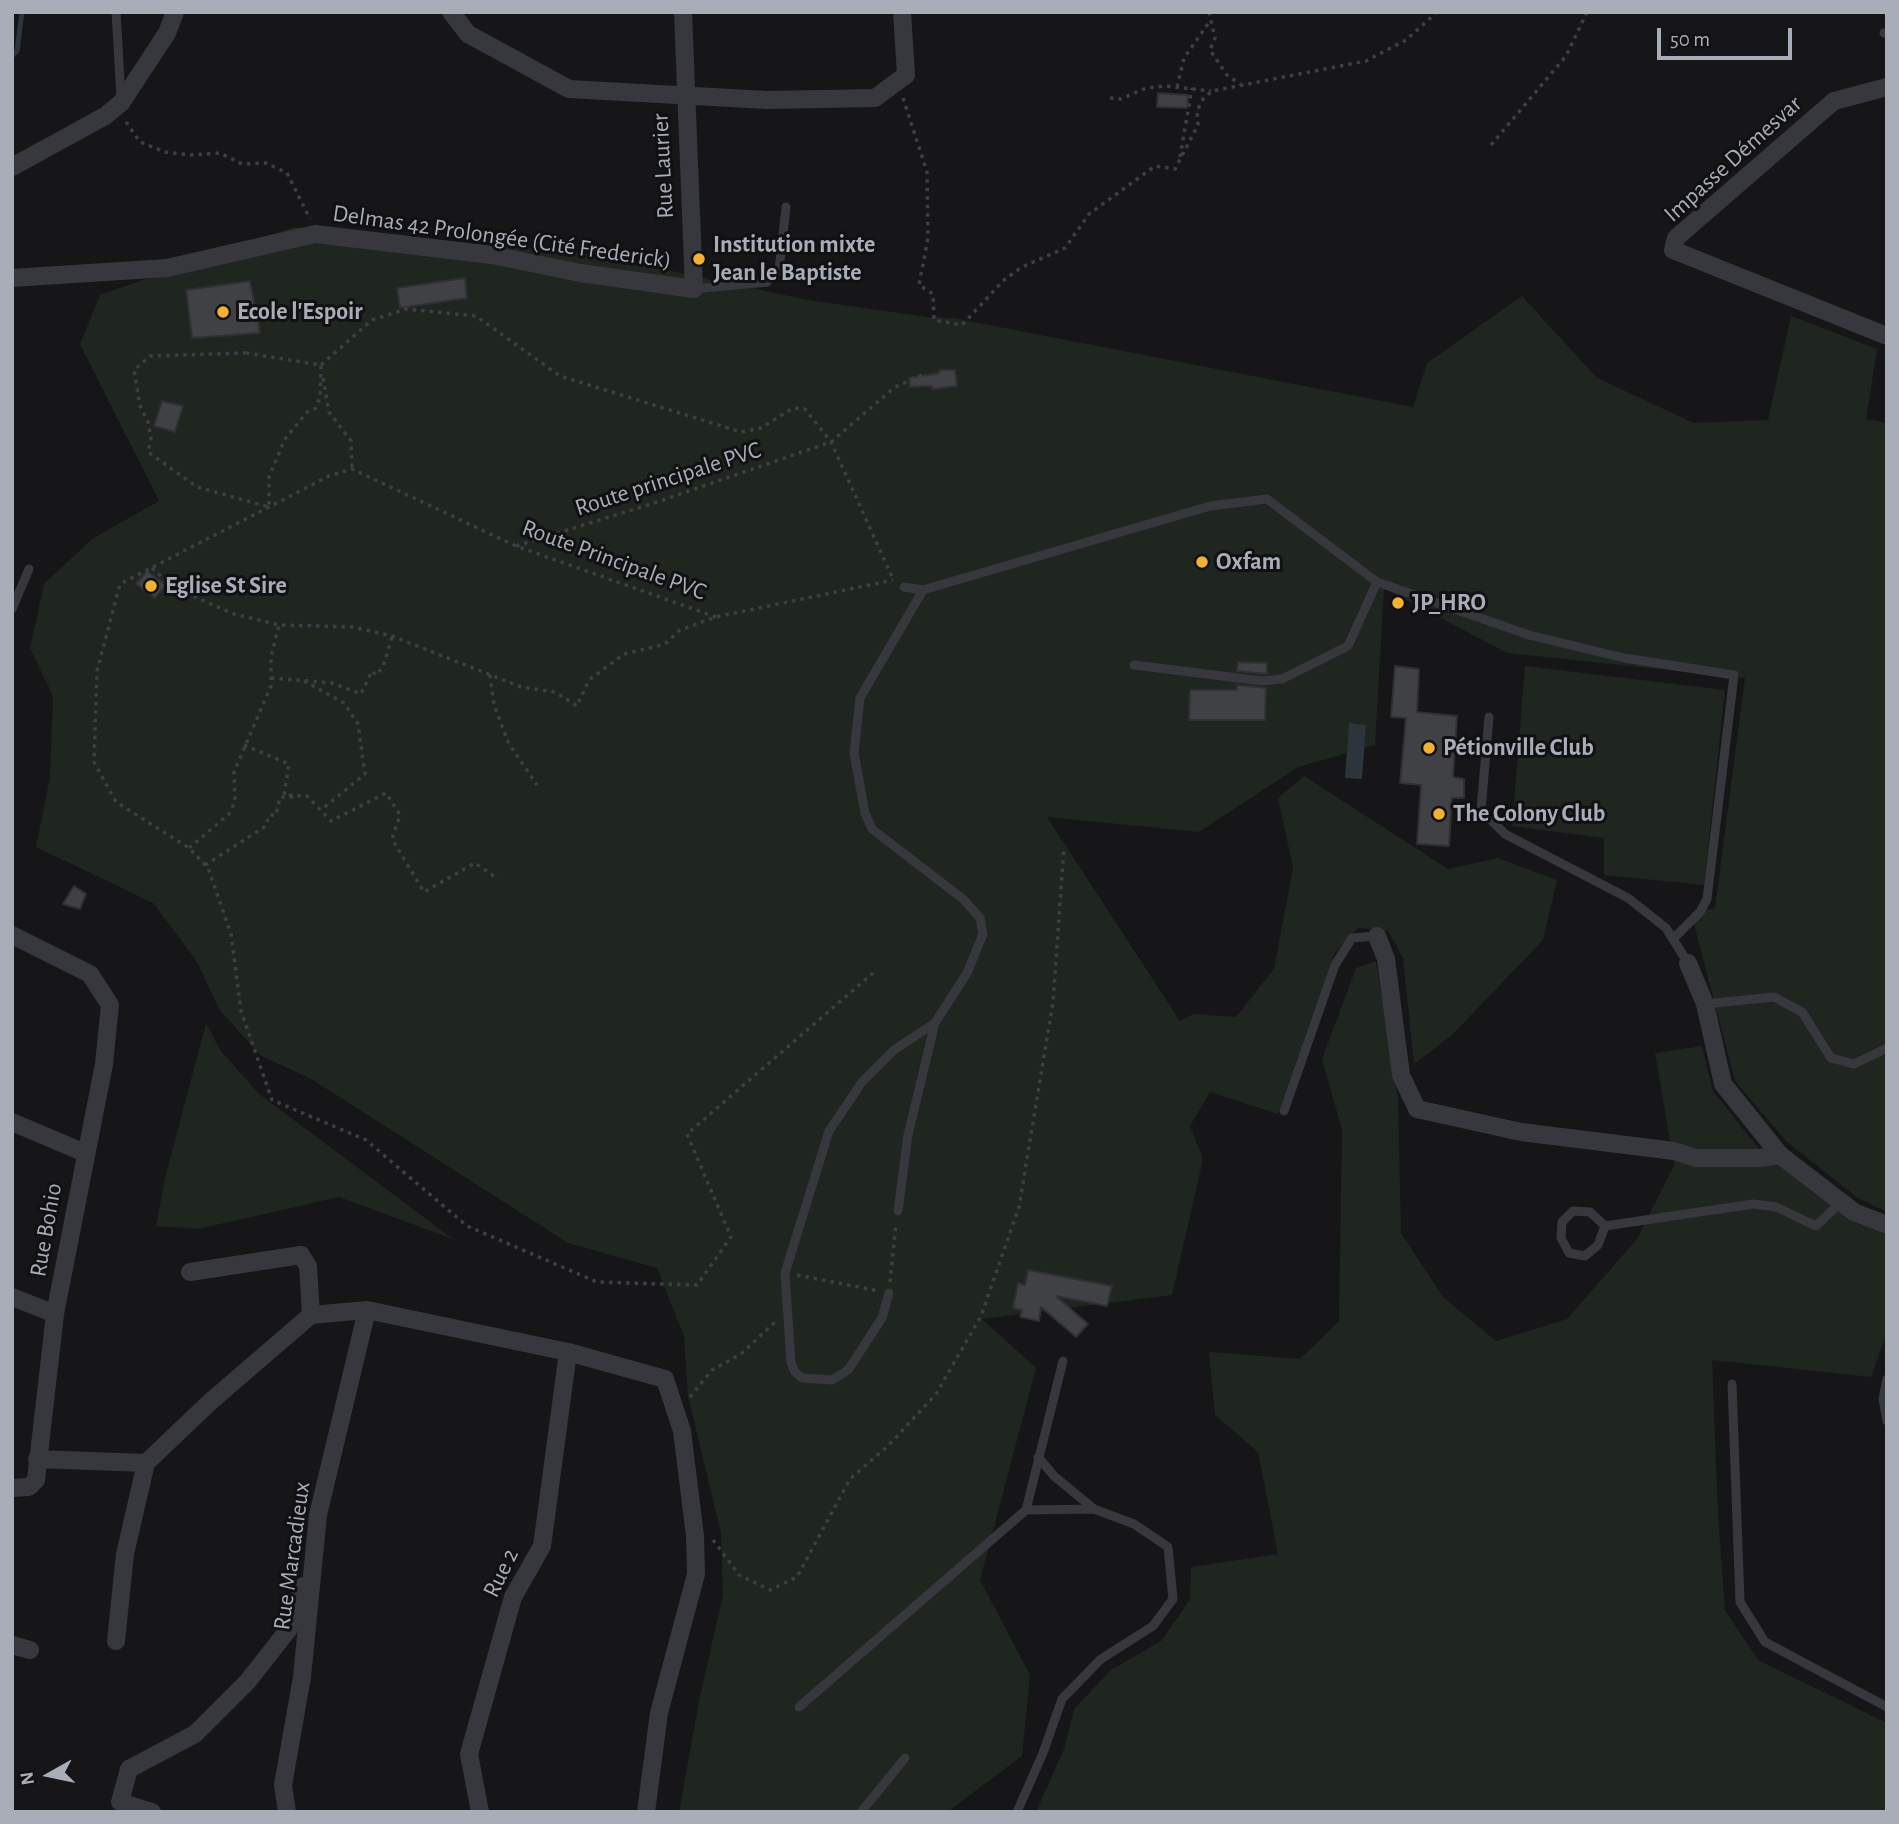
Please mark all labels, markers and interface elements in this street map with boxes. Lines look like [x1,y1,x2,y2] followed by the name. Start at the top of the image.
[1661,14,1796,58] scale bar
[1670,29,1710,50] text: 50 m
[1658,90,1808,228] street label: Impasse Démesvar
[646,113,680,219] street label: Rue Laurier
[331,199,673,275] street label: Delmas 42 Prolongée (Cité Frederick)
[713,231,875,287] place label: Institution mixte Jean le Baptiste
[691,251,707,267] marker: Institution mixte Jean le Baptiste
[237,298,363,326] place label: Ecole l'Espoir
[215,304,231,320] marker: Ecole l'Espoir
[571,435,765,523] street label: Route principale PVC
[518,513,710,607] street label: Route Principale PVC
[1216,548,1281,576] place label: Oxfam
[1194,554,1210,570] marker: Oxfam
[165,572,287,600] place label: Eglise St Sire
[143,578,159,594] marker: Eglise St Sire
[1412,589,1486,617] place label: JP_HRO
[1390,595,1406,611] marker: JP_HRO
[1443,734,1594,762] place label: Pétionville Club
[1421,740,1437,756] marker: Pétionville Club
[1453,800,1605,828] place label: The Colony Club
[1431,806,1447,822] marker: The Colony Club
[24,1181,68,1279] street label: Rue Bohio
[267,1480,317,1632] street label: Rue Marcadieux
[477,1544,525,1602] street label: Rue 2
[14,1740,84,1810] north arrow
[17,1770,38,1786] text: N

